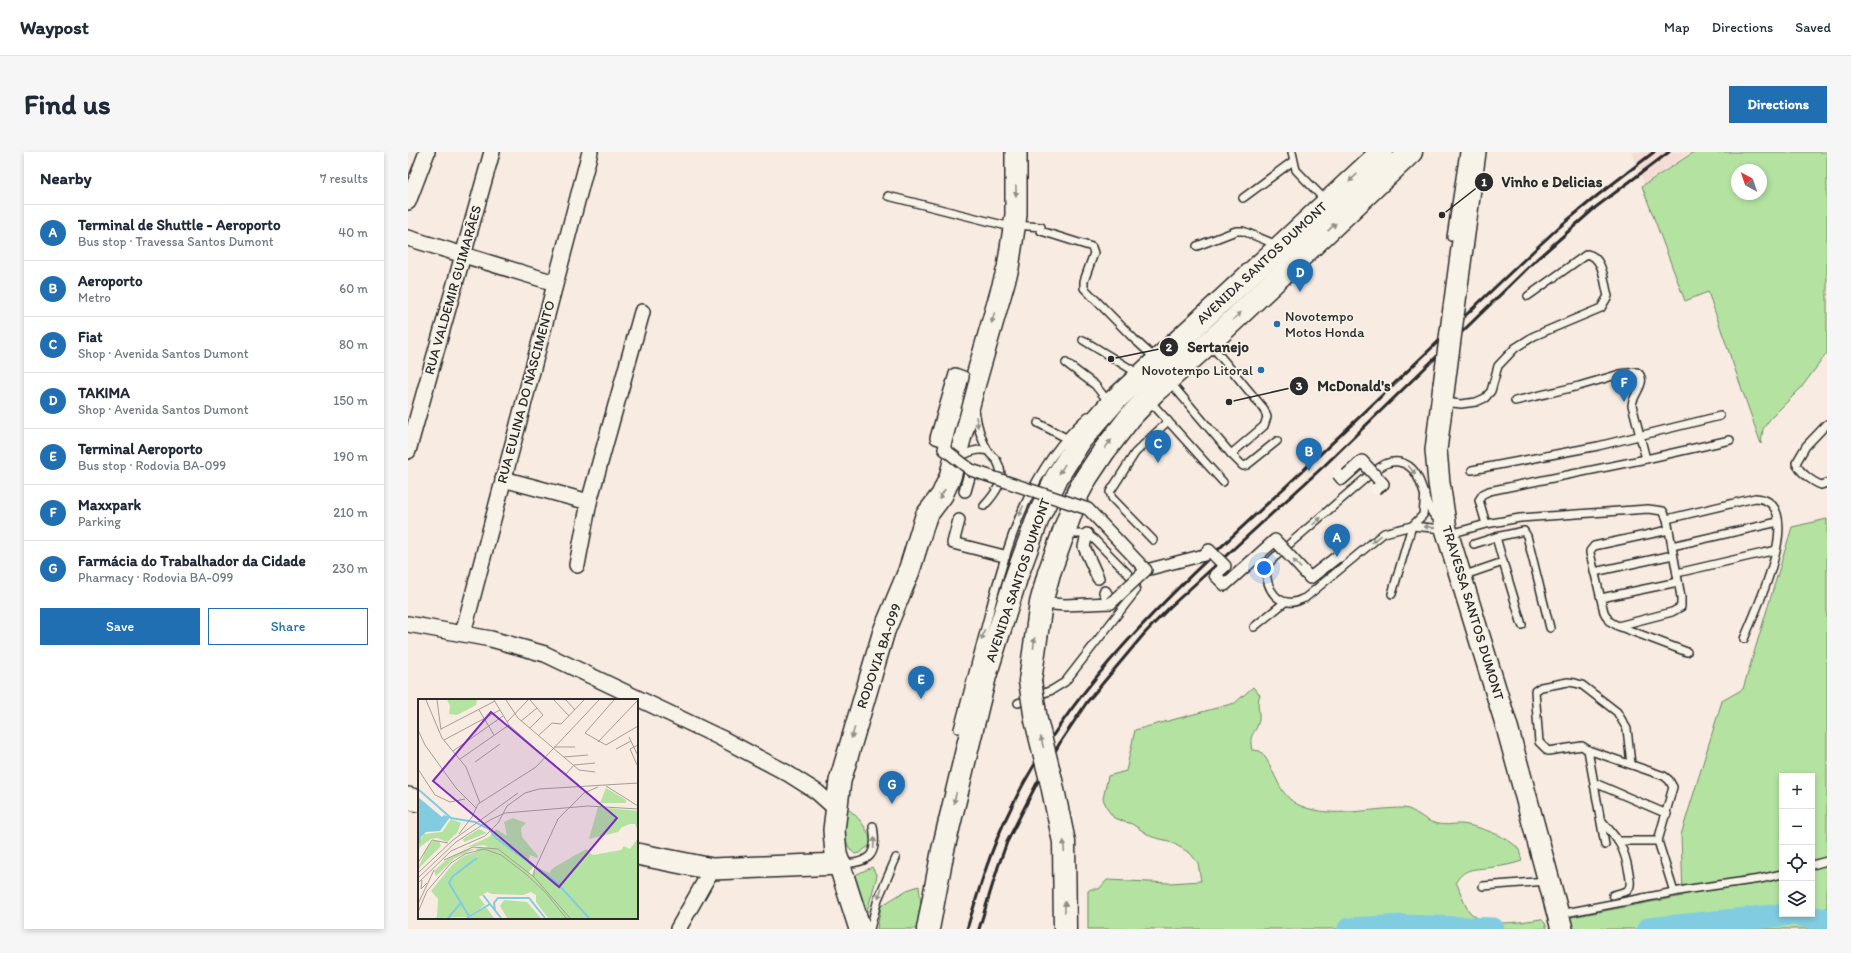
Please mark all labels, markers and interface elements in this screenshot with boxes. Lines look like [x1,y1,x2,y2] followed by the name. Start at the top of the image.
[20,16,89,39] text: Waypost
[1664,19,1690,36] text: Map
[1712,19,1773,36] text: Directions
[1795,19,1831,36] text: Saved
[1729,86,1827,123] button: Directions
[24,87,111,121] text: Find us
[1731,164,1767,200] north arrow
[40,168,92,188] text: Nearby
[1474,168,1611,195] callout: Vinho e Delicias
[320,171,368,186] text: 7 results
[1502,173,1603,191] text: Vinho e Delicias
[1348,174,1358,183] one-way arrow
[1481,175,1487,189] text: 1
[1013,185,1019,198] one-way arrow
[1193,198,1331,328] street label: AVENIDA SANTOS DUMONT
[421,203,485,377] street label: RUA VALDEMIR GUIMARÃES
[78,216,281,234] text: Terminal de Shuttle - Aeroporto
[1327,222,1337,232] one-way arrow
[49,225,57,240] text: A
[338,225,368,240] text: 40 m
[78,234,274,249] text: Bus stop · Travessa Santos Dumont
[1287,259,1313,292] pin: D
[78,272,143,290] text: Aeroporto
[49,281,57,296] text: B
[339,281,368,296] text: 60 m
[78,290,111,305] text: Metro
[493,299,559,485] street label: RUA EULINA DO NASCIMENTO
[1285,308,1365,341] place label: Novotempo Motos Honda
[1232,311,1242,321] one-way arrow
[990,313,996,325] one-way arrow
[1272,319,1282,329] marker: Novotempo Motos Honda
[78,328,103,346] text: Fiat
[1159,333,1256,360] callout: Sertanejo
[49,337,57,352] text: C
[339,337,368,352] text: 80 m
[1187,338,1249,357] text: Sertanejo
[1166,340,1173,354] text: 2
[78,346,249,361] text: Shop · Avenida Santos Dumont
[1141,362,1253,379] place label: Novotempo Litoral
[1256,365,1266,375] marker: Novotempo Litoral
[1611,369,1637,402] pin: F
[1289,373,1399,400] callout: McDonald's
[1317,377,1391,395] text: McDonald's
[1296,379,1303,393] text: 3
[78,384,130,402] text: TAKIMA
[49,393,57,408] text: D
[333,393,368,408] text: 150 m
[78,402,249,417] text: Shop · Avenida Santos Dumont
[974,415,980,428] one-way arrow
[1145,430,1171,463] pin: C
[1296,438,1322,471] pin: B
[1104,439,1113,450] one-way arrow
[78,440,203,458] text: Terminal Aeroporto
[49,449,57,464] text: E
[333,449,368,464] text: 190 m
[78,458,226,473] text: Bus stop · Rodovia BA-099
[1058,463,1065,475] one-way arrow
[1407,465,1416,476] one-way arrow
[938,489,946,499] one-way arrow
[78,496,141,514] text: Maxxpark
[982,496,1054,664] street label: AVENIDA SANTOS DUMONT
[50,505,56,520] text: F
[333,505,368,520] text: 210 m
[1018,505,1024,516] one-way arrow
[78,514,121,529] text: Parking
[1311,516,1322,525] one-way arrow
[1438,523,1508,703] street label: TRAVESSA SANTOS DUMONT
[1324,524,1350,557] pin: A
[1423,524,1435,531] one-way arrow
[1371,535,1382,544] one-way arrow
[78,552,306,570] text: Farmácia do Trabalhador da Cidade
[1254,558,1274,578] your location
[1293,559,1302,569] one-way arrow
[49,561,57,576] text: G
[332,561,368,576] text: 230 m
[78,570,233,585] text: Pharmacy · Rodovia BA-099
[853,601,905,711] street label: RODOVIA BA-099
[40,608,200,645] button: Save
[208,608,368,645] button: Share
[980,629,986,641] one-way arrow
[1031,637,1038,649] one-way arrow
[908,666,934,699] pin: E
[418,699,638,919] inset map
[850,727,856,739] one-way arrow
[1038,736,1044,748] one-way arrow
[879,771,905,804] pin: G
[1779,773,1815,917] map controls
[1779,773,1815,809] button: +
[952,792,958,804] one-way arrow
[1779,809,1815,845] button: −
[871,837,878,849] one-way arrow
[1061,839,1067,852] one-way arrow
[1779,845,1815,881] button: locate
[1779,881,1815,917] button: layers
[877,887,883,899] one-way arrow
[1062,900,1068,913] one-way arrow

